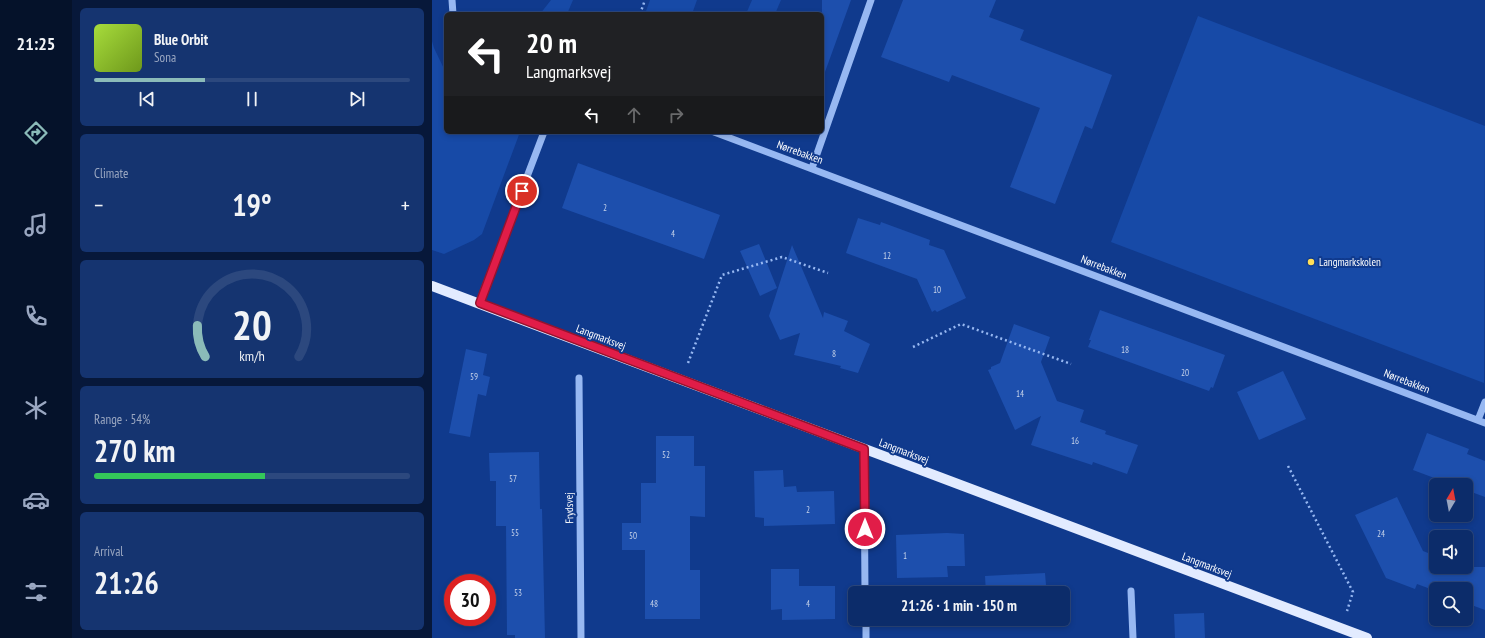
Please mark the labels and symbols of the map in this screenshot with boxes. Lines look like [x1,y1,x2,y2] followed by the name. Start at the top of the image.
[775,137,825,167] street label: Nørrebakken
[505,174,539,208] pin
[603,202,607,213] house number: 2
[671,228,675,239] house number: 4
[883,250,891,261] house number: 12
[1079,252,1129,282] street label: Nørrebakken
[1319,255,1381,269] place label: Langmarkskolen
[1306,257,1316,267] marker: Langmarkskolen
[933,284,941,295] house number: 10
[574,321,628,353] street label: Langmarksvej
[1121,344,1129,355] house number: 18
[832,348,836,359] house number: 8
[1382,366,1432,396] street label: Nørrebakken
[1181,367,1189,378] house number: 20
[470,371,478,382] house number: 59
[1016,388,1024,399] house number: 14
[877,435,931,467] street label: Langmarksvej
[1071,435,1079,446] house number: 16
[662,449,670,460] house number: 52
[509,473,517,484] house number: 57
[1429,478,1473,522] north arrow
[562,492,576,524] street label: Frydsvej
[806,504,810,515] house number: 2
[844,508,886,550] position arrow
[511,527,519,538] house number: 55
[1377,528,1385,539] house number: 24
[629,530,637,541] house number: 50
[1180,549,1234,581] street label: Langmarksvej
[903,550,907,561] house number: 1
[444,574,496,626] speed limit sign: 30
[514,587,522,598] house number: 53
[650,598,658,609] house number: 48
[806,598,810,609] house number: 4

